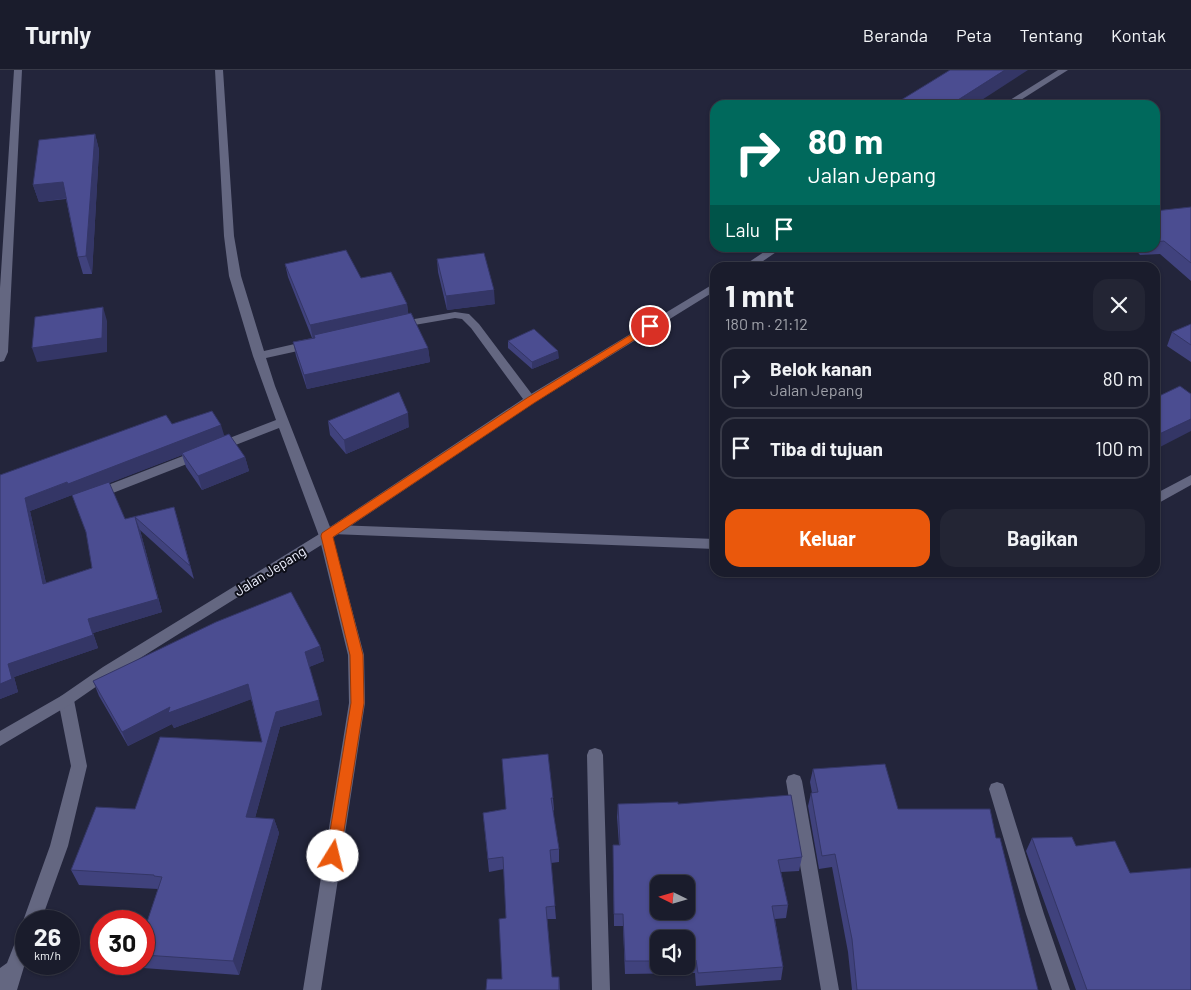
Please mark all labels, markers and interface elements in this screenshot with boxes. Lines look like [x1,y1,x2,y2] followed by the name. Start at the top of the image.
[25,20,91,49] text: Turnly
[863,24,928,46] text: Beranda
[956,24,992,46] text: Peta
[1020,24,1083,46] text: Tentang
[1111,24,1166,46] text: Kontak
[808,119,883,161] text: 80 m
[725,120,790,185] icon: right
[808,161,936,187] text: Jalan Jepang
[770,215,798,243] icon: arrive
[725,218,760,241] text: Lalu
[725,277,794,313] text: 1 mnt
[1093,279,1145,331] button: close
[629,305,671,347] pin
[636,312,664,340] icon: arrive
[725,314,808,333] text: 180 m · 21:12
[770,357,872,380] text: Belok kanan
[727,364,755,392] icon: right
[1103,367,1143,390] text: 80 m
[770,380,863,399] text: Jalan Jepang
[727,434,755,462] icon: arrive
[770,437,883,460] text: Tiba di tujuan
[1095,437,1143,460] text: 100 m
[725,509,930,567] button: Keluar
[940,509,1145,567] button: Bagikan
[231,542,309,599] street label: Jalan Jepang
[306,829,358,881] position arrow
[650,875,695,920] north arrow
[650,875,695,975] map controls
[90,910,155,975] speed limit sign: 30
[34,921,61,951] text: 26
[650,930,695,975] button: sound
[34,948,61,962] text: km/h

